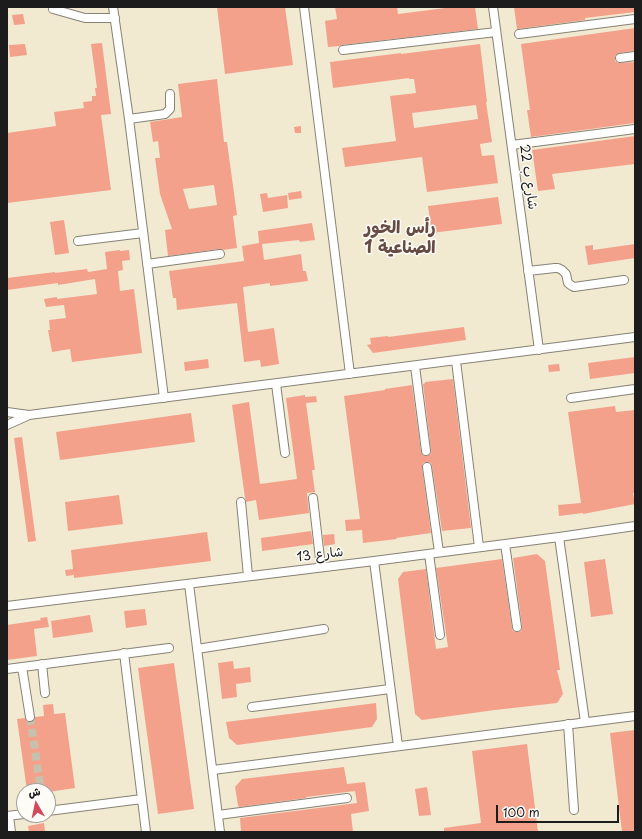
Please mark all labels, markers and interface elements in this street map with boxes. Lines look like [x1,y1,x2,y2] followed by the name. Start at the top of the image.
[516,143,540,211] street label: شارع ب 22
[364,218,436,258] district label: رأس الخور الصناعية 1
[296,544,344,566] street label: شارع 13
[27,782,42,801] text: ش
[16,783,56,823] north arrow
[498,797,621,823] scale bar
[503,803,540,821] text: 100 m

